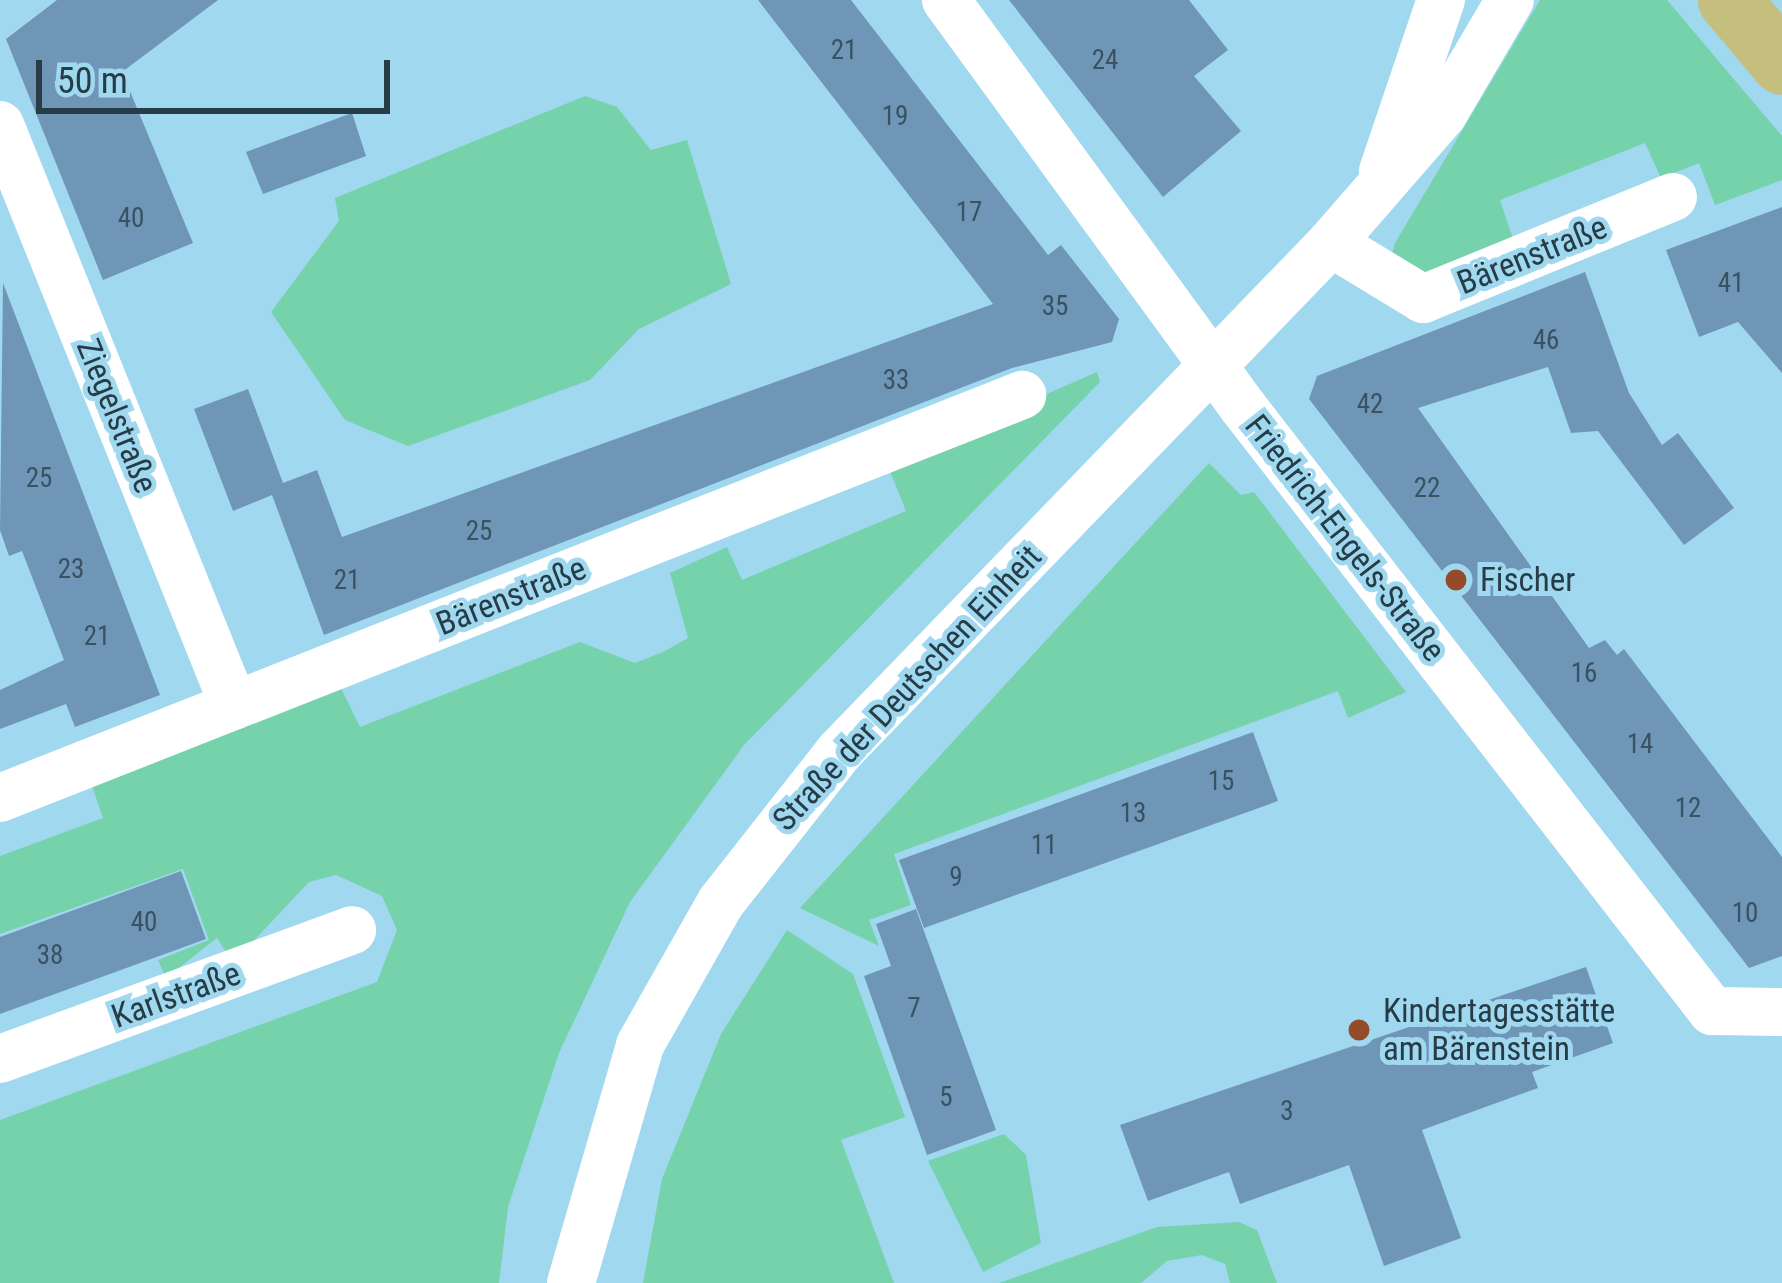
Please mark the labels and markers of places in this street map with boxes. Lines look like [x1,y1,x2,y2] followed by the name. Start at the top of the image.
[1480,560,1575,600] place label: Fischer
[1443,567,1469,593] marker: Fischer
[1383,991,1615,1069] place label: Kindertagesstätte am Bärenstein
[1346,1017,1372,1043] marker: Kindertagesstätte am Bärenstein

